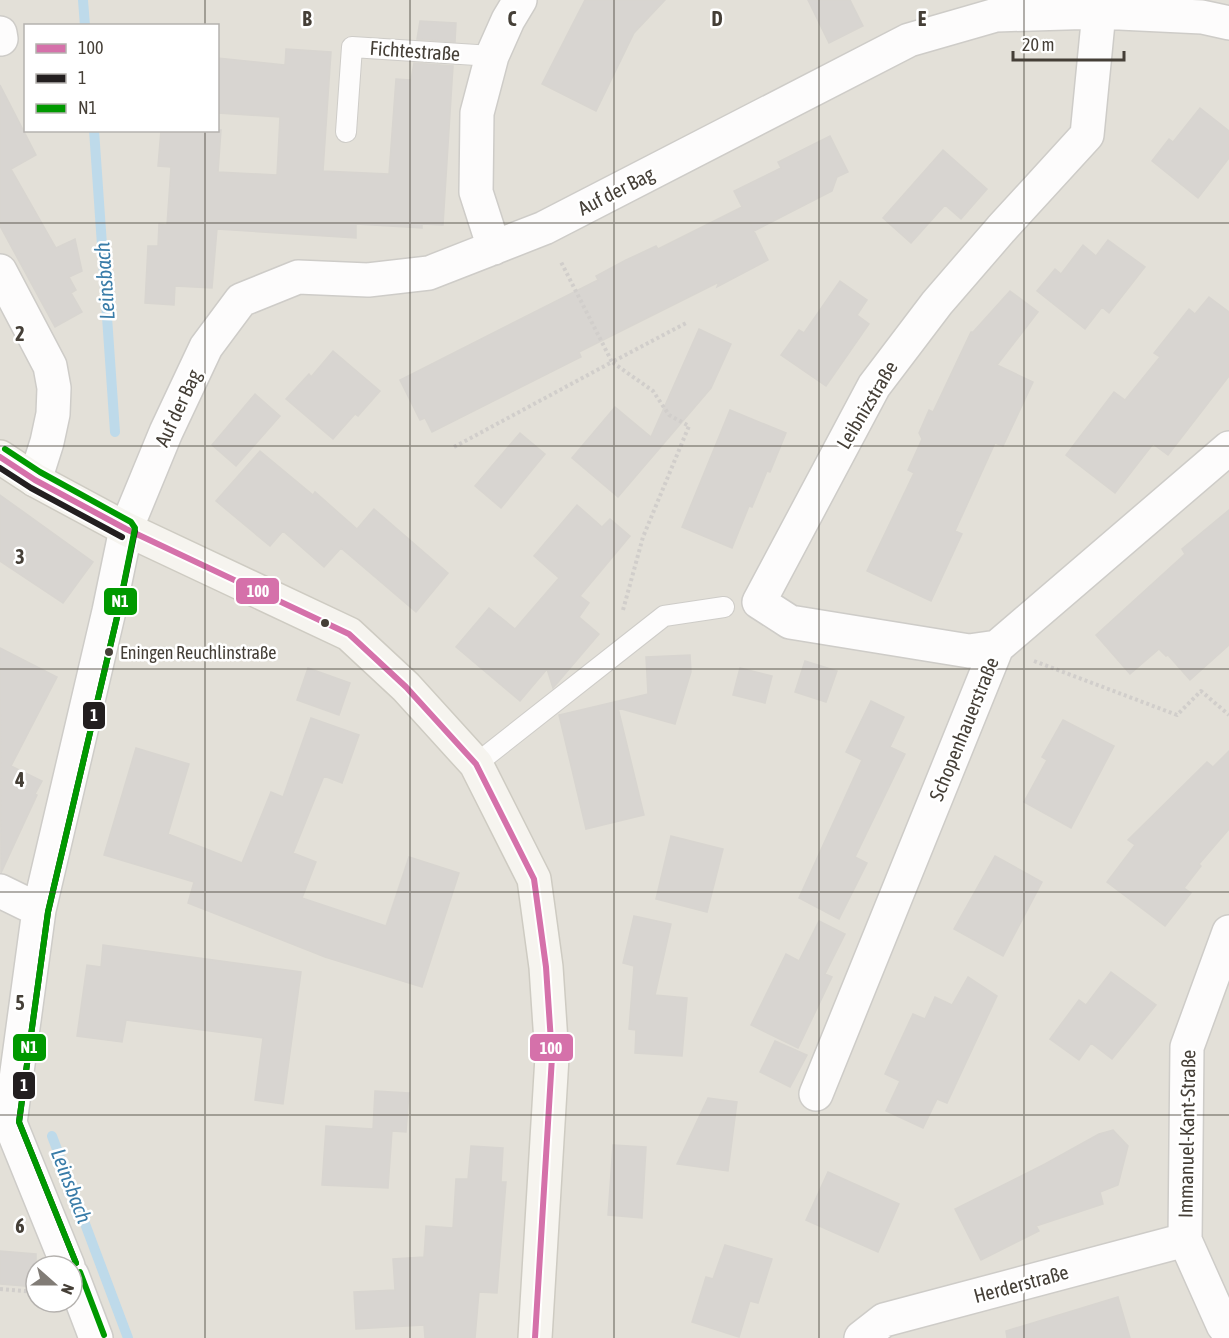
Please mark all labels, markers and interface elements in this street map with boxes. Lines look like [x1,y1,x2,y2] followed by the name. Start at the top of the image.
[302,7,312,30] text: B
[508,7,517,30] text: C
[711,7,723,30] text: D
[918,7,927,30] text: E
[24,24,219,132] legend
[1013,24,1124,62] scale bar
[1022,34,1054,55] text: 20 m
[369,36,461,65] street label: Fichtestraße
[78,37,103,58] text: 100
[78,67,86,88] text: 1
[78,97,97,118] text: N1
[574,161,658,219] street label: Auf der Bag
[89,241,119,321] water label: Leinsbach
[15,322,25,345] text: 2
[831,357,902,453] street label: Leibnizstraße
[150,365,206,450] street label: Auf der Bag
[15,545,25,568] text: 3
[235,577,280,605] line badge: 100
[247,582,270,600] text: 100
[103,587,138,616] line badge: N1
[112,592,129,610] text: N1
[319,617,331,629] unlabelled marker
[120,642,276,663] place label: Eningen Reuchlinstraße
[103,646,115,658] marker: Eningen Reuchlinstraße
[924,654,1003,804] street label: Schopenhauerstraße
[82,701,106,730] line badge: 1
[90,706,98,724] text: 1
[14,768,25,791] text: 4
[15,991,25,1014] text: 5
[12,1033,47,1062] line badge: N1
[529,1033,574,1062] line badge: 100
[21,1038,38,1056] text: N1
[540,1039,563,1057] text: 100
[1174,1050,1199,1218] street label: Immanuel-Kant-Straße
[12,1071,36,1100] line badge: 1
[20,1076,28,1094] text: 1
[47,1145,97,1226] water label: Leinsbach
[15,1214,25,1237] text: 6
[24,1254,84,1314] north arrow
[971,1260,1071,1307] street label: Herderstraße
[58,1282,78,1297] text: N

